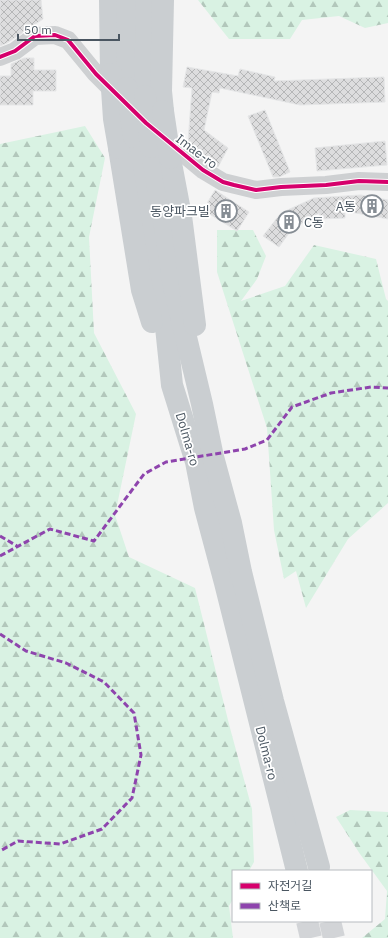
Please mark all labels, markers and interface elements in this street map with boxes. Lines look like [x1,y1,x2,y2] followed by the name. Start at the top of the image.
[18,16,119,42] scale bar
[24,22,52,37] text: 50 m
[172,130,221,173] street label: Imae-ro
[359,193,385,219] building icon: A동
[213,198,239,224] building icon: 동양파크빌
[336,198,356,215] place label: A동
[150,203,210,220] place label: 동양파크빌
[276,209,302,235] building icon: C동
[304,214,324,231] place label: C동
[172,410,203,468] street label: Dolma-ro
[252,724,281,782] street label: Dolma-ro
[232,870,372,922] legend
[268,878,312,893] text: 자전거길
[268,898,301,913] text: 산책로

